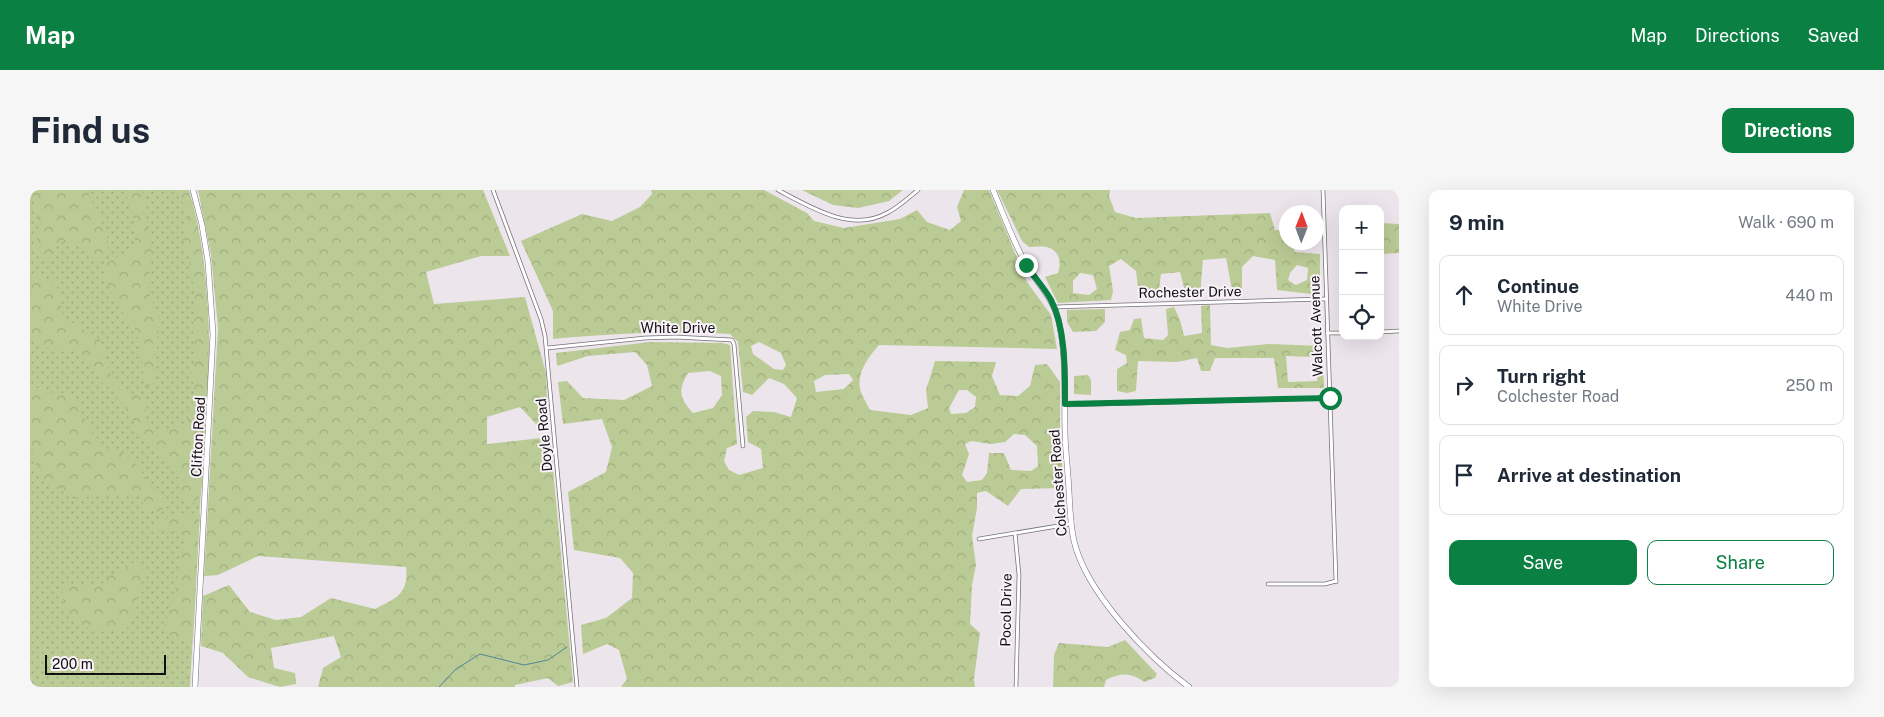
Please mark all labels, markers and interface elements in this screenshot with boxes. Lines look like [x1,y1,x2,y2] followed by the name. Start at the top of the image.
[25,21,75,49] text: Map
[1630,25,1667,46] text: Map
[1695,25,1780,46] text: Directions
[1808,25,1859,46] text: Saved
[1722,108,1854,153] button: Directions
[30,110,150,151] text: Find us
[1279,205,1324,250] north arrow
[1339,205,1384,340] map controls
[1339,205,1384,250] button: +
[1449,210,1505,235] text: 9 min
[1738,213,1834,232] text: Walk · 690 m
[1339,250,1384,295] button: −
[1015,254,1038,277] route end
[1306,275,1326,377] street label: Walcott Avenue
[1497,275,1579,297] text: Continue
[1450,281,1478,309] icon: ahead
[1138,283,1242,301] street label: Rochester Drive
[1785,286,1833,305] text: 440 m
[1339,295,1384,340] button: locate
[1497,297,1583,316] text: White Drive
[641,320,716,336] street label: White Drive
[1497,365,1586,387] text: Turn right
[1450,371,1478,399] icon: right
[1786,376,1833,395] text: 250 m
[1319,387,1342,410] route start
[1497,387,1619,406] text: Colchester Road
[188,397,208,477] street label: Clifton Road
[533,398,555,472] street label: Doyle Road
[1046,429,1070,537] street label: Colchester Road
[1450,461,1478,489] icon: arrive
[1497,464,1681,486] text: Arrive at destination
[1449,540,1637,585] button: Save
[1647,540,1834,585] button: Share
[997,573,1015,647] street label: Pocol Drive
[45,652,166,675] scale bar
[52,656,93,672] text: 200 m

